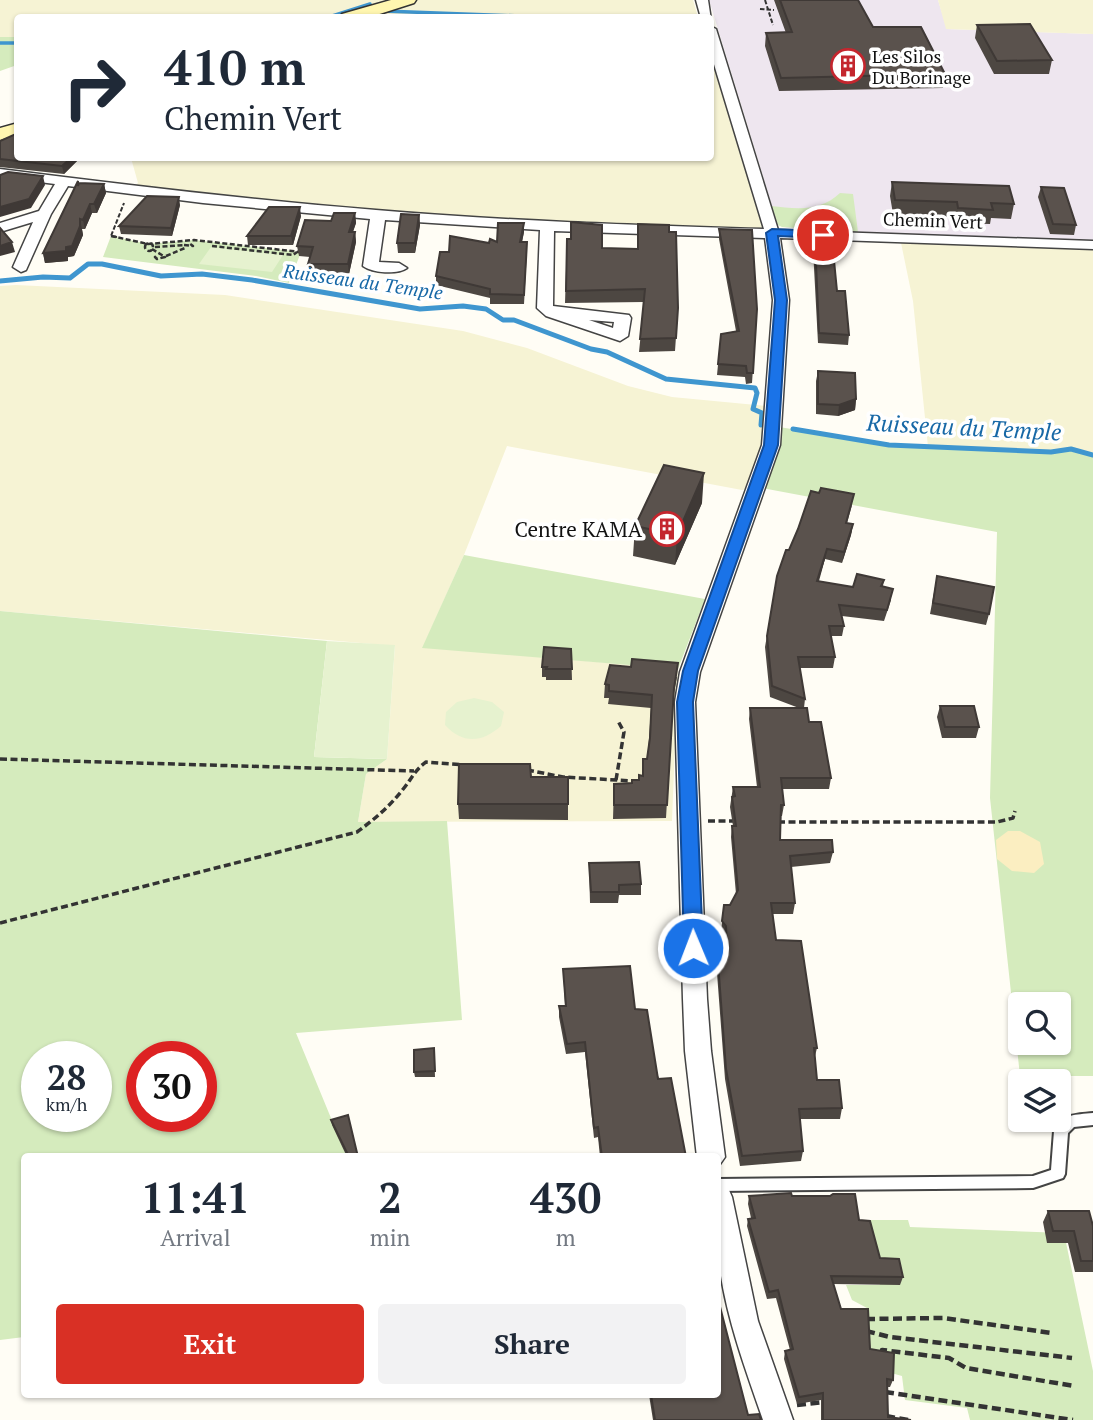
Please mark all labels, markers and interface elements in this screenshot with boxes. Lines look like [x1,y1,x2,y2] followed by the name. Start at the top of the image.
[164,34,306,99] text: 410 m
[49,42,140,133] icon: right
[872,44,971,89] place label: Les Silos Du Borinage
[829,47,867,85] building icon: Les Silos Du Borinage
[164,97,342,139] text: Chemin Vert
[793,205,853,265] pin
[883,206,984,234] street label: Chemin Vert
[804,216,842,254] icon: arrive
[281,257,445,305] water label: Ruisseau du Temple
[865,406,1062,448] water label: Ruisseau du Temple
[648,510,686,548] building icon: Centre KAMA
[514,515,643,543] place label: Centre KAMA
[656,911,730,985] position arrow
[1008,992,1071,1132] map controls
[1008,992,1071,1055] button: search
[126,1041,217,1132] speed limit sign: 30
[47,1054,86,1100] text: 28
[1008,1069,1071,1132] button: layers
[46,1092,87,1116] text: km/h
[141,1169,250,1225] text: 11:41
[378,1169,402,1225] text: 2
[530,1169,601,1225] text: 430
[160,1222,231,1253] text: Arrival
[370,1222,410,1253] text: min
[556,1222,576,1253] text: m
[56,1304,364,1384] button: Exit
[378,1304,686,1384] button: Share

